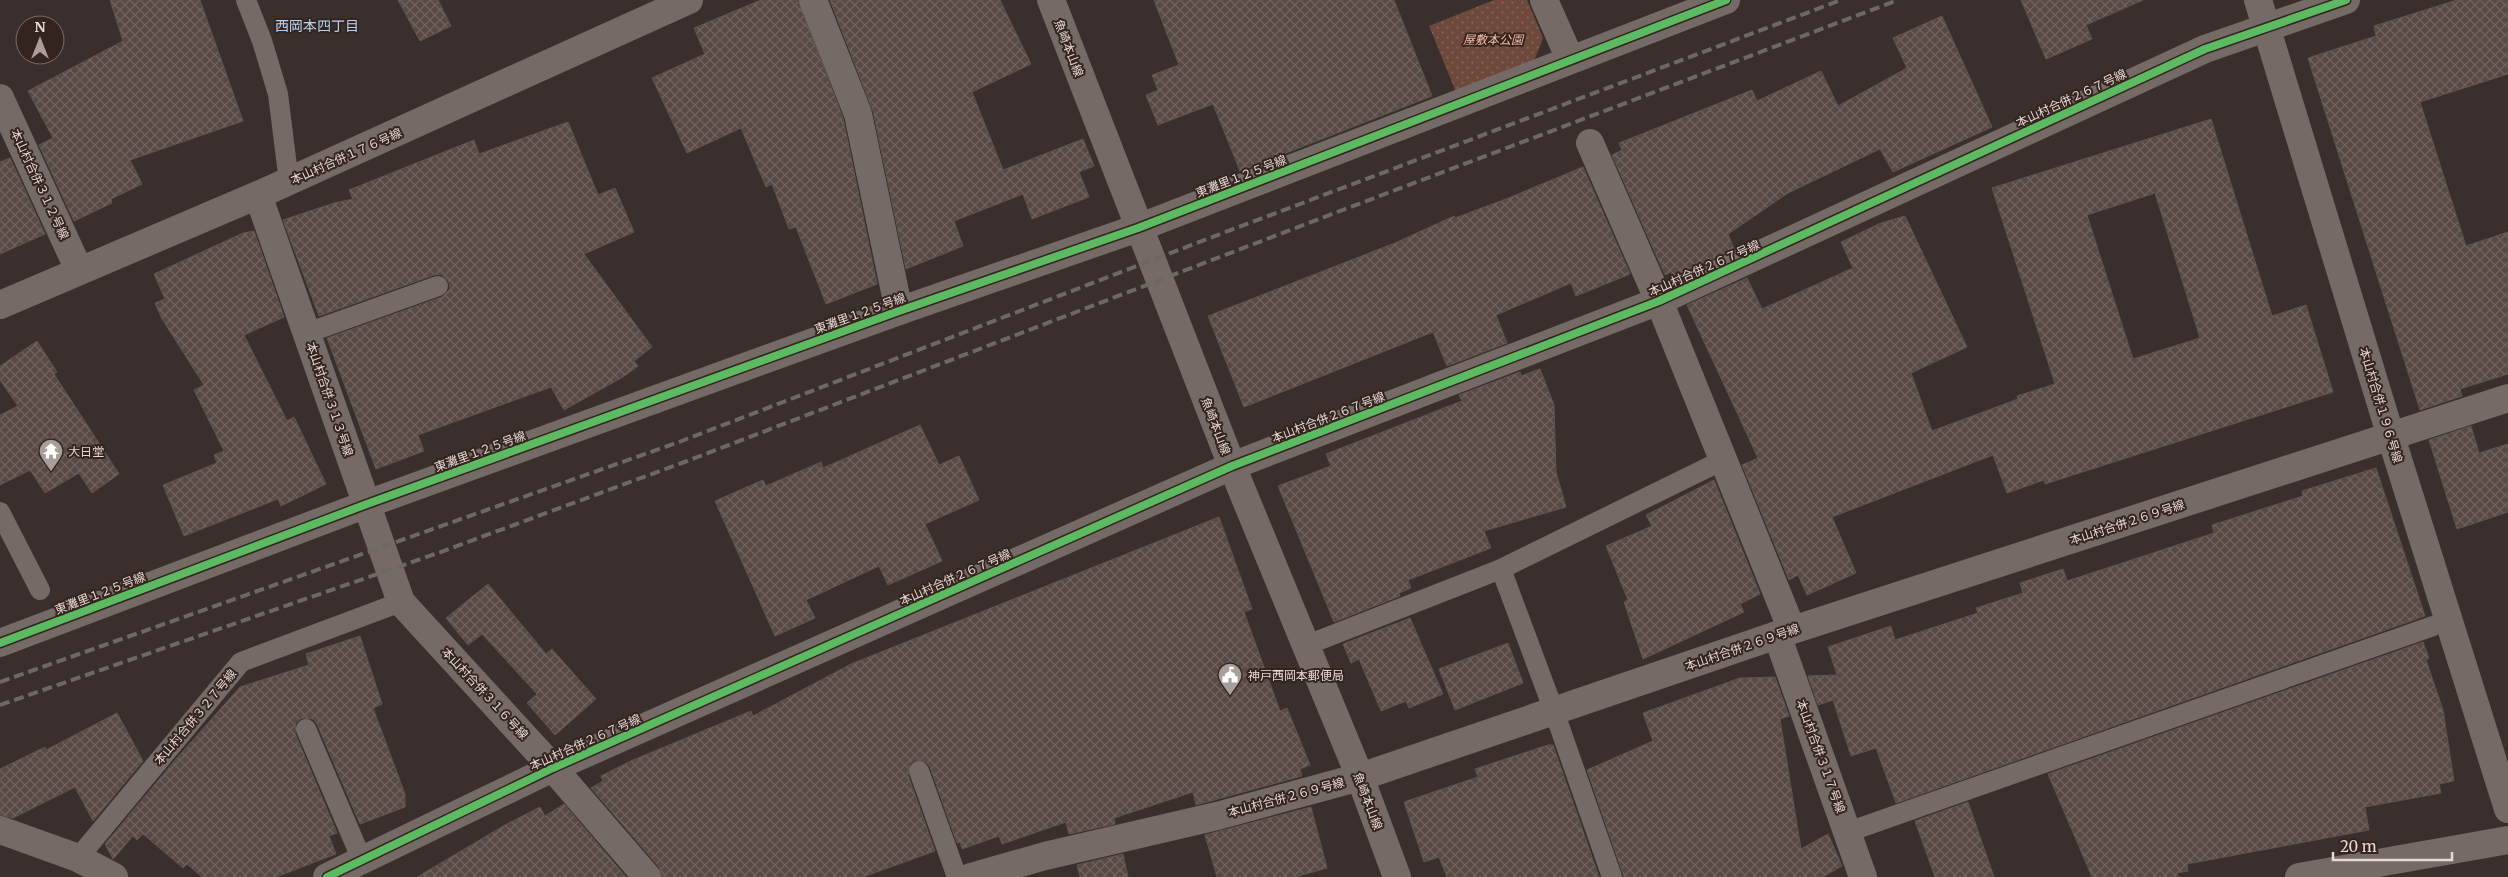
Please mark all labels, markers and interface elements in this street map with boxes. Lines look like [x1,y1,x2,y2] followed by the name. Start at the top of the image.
[15,15,65,65] north arrow
[275,17,359,35] district label: 西岡本四丁目
[1051,17,1087,79] street label: 魚崎本山線
[34,18,46,36] text: N
[1463,32,1525,47] park label: 屋敷本公園
[2013,66,2129,130] street label: 本山村合併２６７号線
[288,125,404,187] street label: 本山村合併１７６号線
[8,126,72,242] street label: 本山村合併３１２号線
[1193,152,1289,200] street label: 東灘里１２５号線
[1646,237,1762,299] street label: 本山村合併２６７号線
[812,290,908,336] street label: 東灘里１２５号線
[303,340,357,458] street label: 本山村合併３１３号線
[2356,345,2406,465] street label: 本山村合併１９６号線
[1269,388,1387,446] street label: 本山村合併２６７号線
[1198,395,1234,457] street label: 魚崎本山線
[432,428,528,474] street label: 東灘里１２５号線
[38,438,64,472] temple icon: 大日堂
[68,444,104,459] place label: 大日堂
[2068,496,2186,548] street label: 本山村合併２６９号線
[897,546,1013,608] street label: 本山村合併２６７号線
[52,569,148,617] street label: 東灘里１２５号線
[1683,620,1801,674] street label: 本山村合併２６９号線
[439,644,531,742] street label: 本山村合併３１６号線
[1217,662,1243,696] public building icon: 神戸西岡本郵便局
[151,666,239,768] street label: 本山村合併３２７号線
[1248,668,1344,683] place label: 神戸西岡本郵便局
[1793,697,1849,815] street label: 本山村合併３１７号線
[527,711,643,773] street label: 本山村合併２６７号線
[1350,770,1386,832] street label: 魚崎本山線
[1226,774,1346,820] street label: 本山村合併２６９号線
[2333,830,2452,862] scale bar
[2340,837,2377,856] text: 20 m

